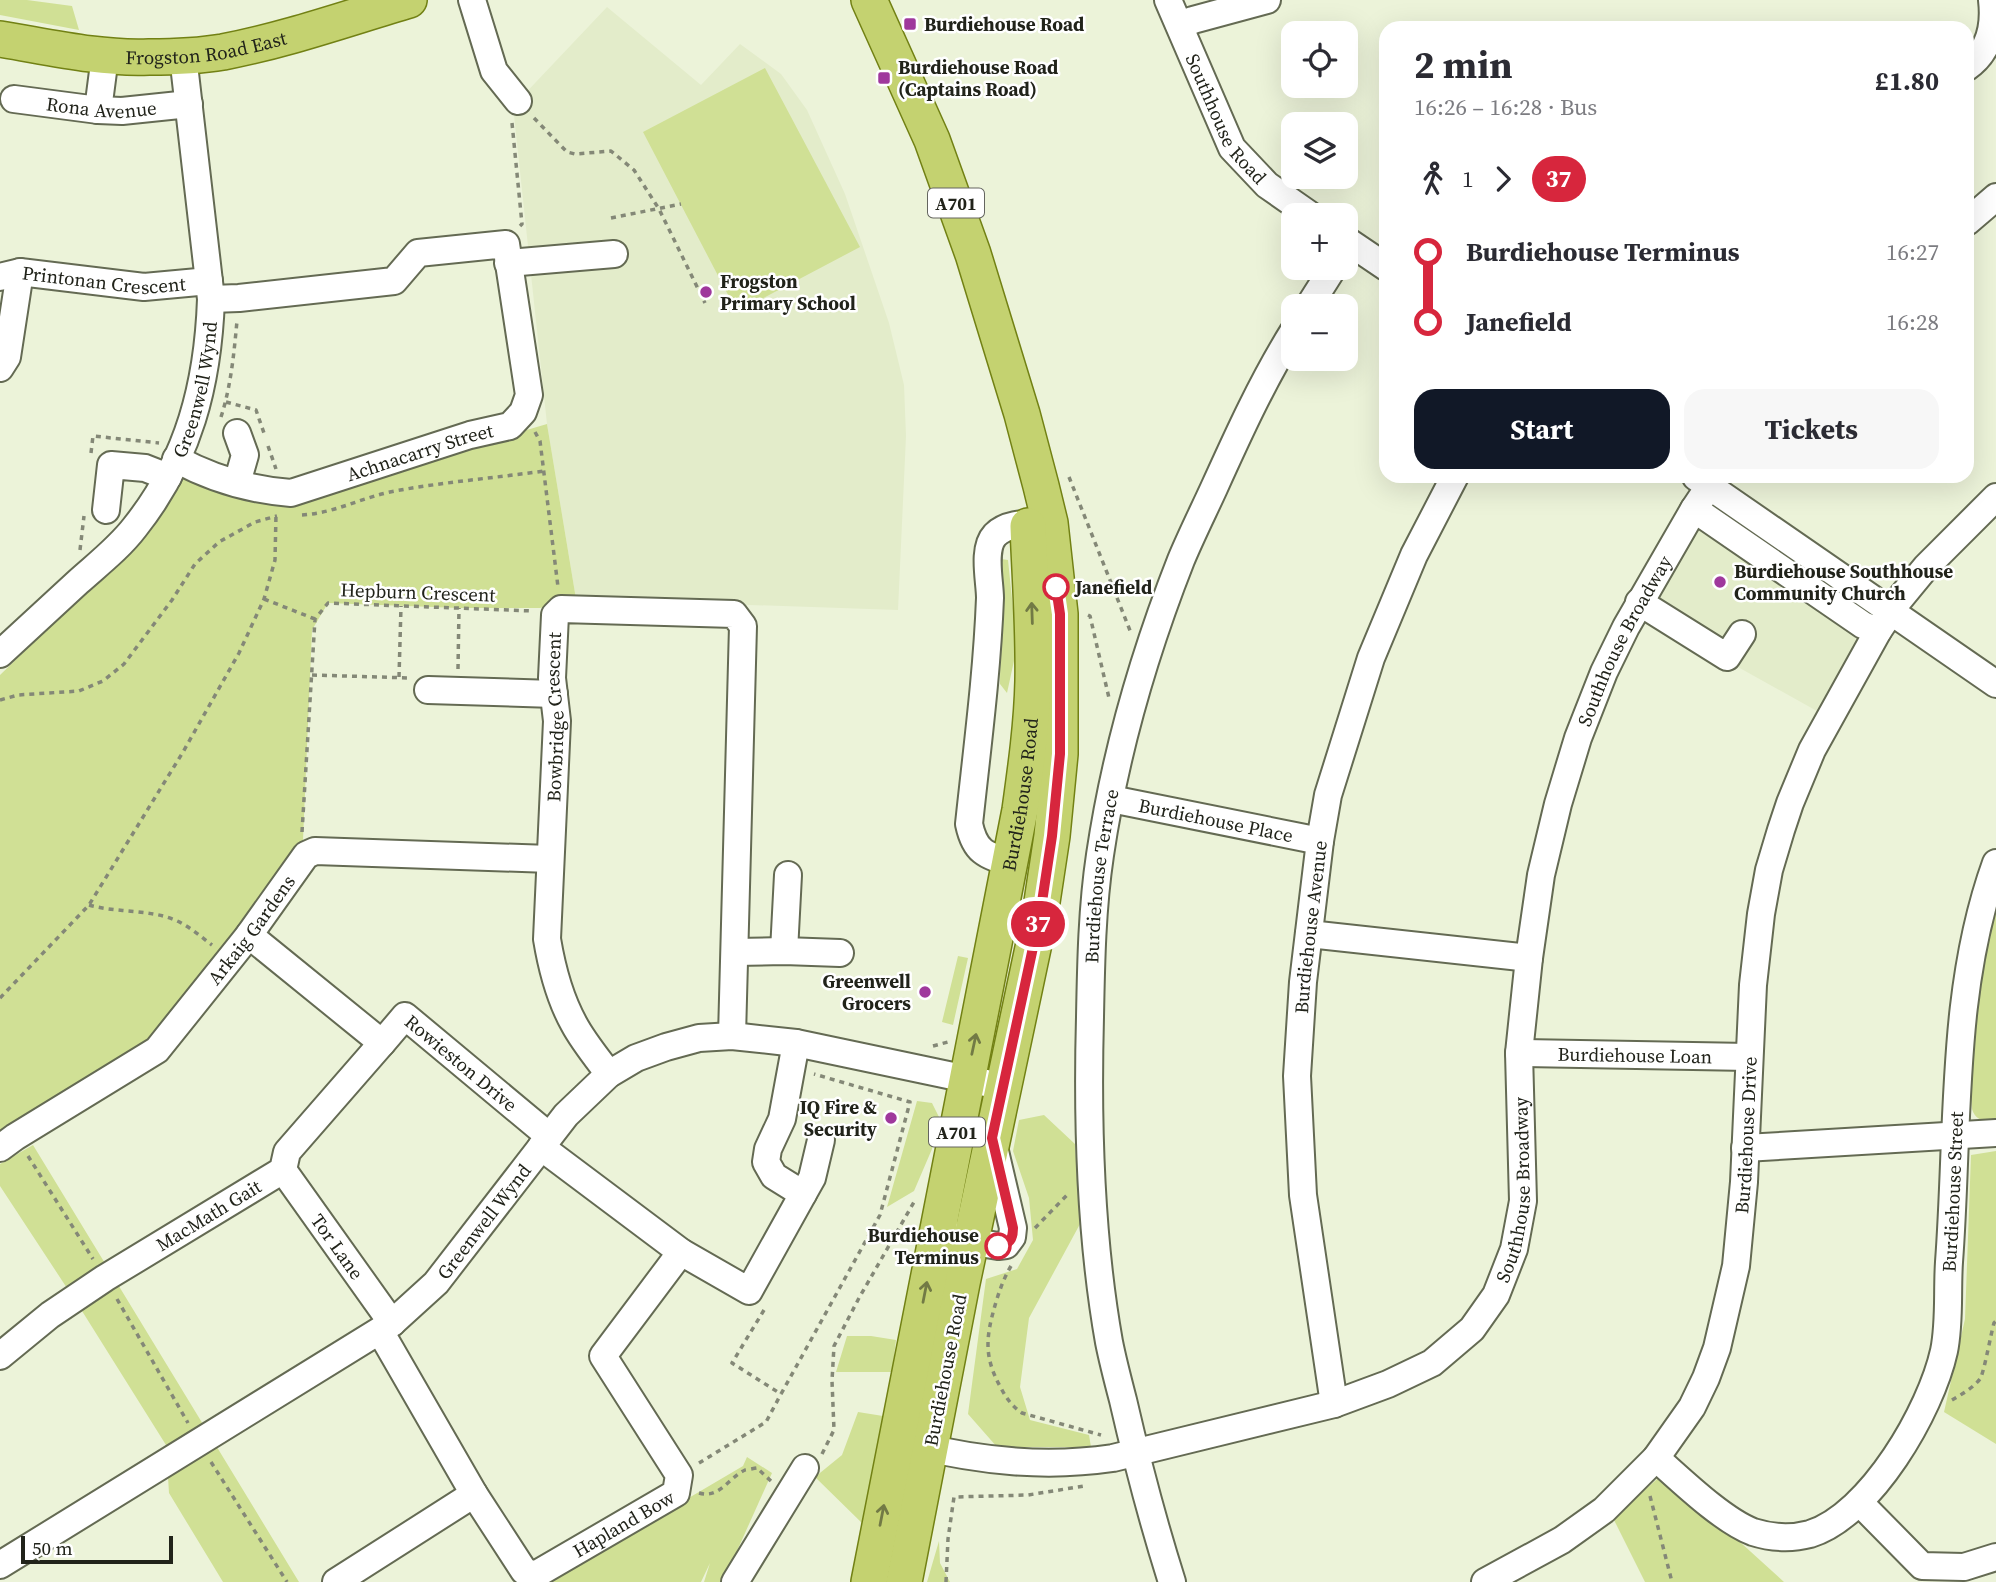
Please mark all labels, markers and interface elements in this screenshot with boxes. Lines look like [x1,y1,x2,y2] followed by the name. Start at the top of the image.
[924,11,1084,37] place label: Burdiehouse Road
[902,16,918,32] marker: Burdiehouse Road
[1281,21,1358,371] map controls
[1281,21,1358,98] button: locate
[125,24,290,70] street label: Frogston Road East
[1414,39,1513,91] text: 2 min
[1180,50,1273,190] street label: Southhouse Road
[898,54,1058,102] place label: Burdiehouse Road (Captains Road)
[1875,63,1939,99] text: £1.80
[876,70,892,86] marker: Burdiehouse Road (Captains Road)
[45,90,158,124] street label: Rona Avenue
[1414,91,1597,123] text: 16:26 – 16:28 · Bus
[1281,112,1358,189] button: layers
[1414,160,1452,198] icon: walk
[1484,160,1522,198] icon: forward
[1546,162,1572,195] text: 37
[1462,163,1474,195] text: 1
[928,188,984,218] road number: A701
[1281,203,1358,280] button: +
[1466,234,1740,270] text: Burdiehouse Terminus
[1886,236,1939,268] text: 16:27
[21,259,187,300] street label: Printonan Crescent
[720,268,856,316] place label: Frogston Primary School
[698,284,714,300] marker: Frogston Primary School
[1281,294,1358,371] button: −
[1466,304,1572,340] text: Janefield
[1886,306,1939,338] text: 16:28
[166,320,223,462] street label: Greenwell Wynd
[1414,389,1670,469] button: Start
[1684,389,1939,469] button: Tickets
[343,417,496,487] street label: Achnacarry Street
[1571,550,1678,730] street label: Southhouse Broadway
[1734,558,1953,606] place label: Burdiehouse Southhouse Community Church
[1043,574,1069,600] marker: Janefield
[1074,574,1152,600] place label: Janefield
[1712,574,1728,590] marker: Burdiehouse Southhouse Community Church
[340,576,497,608] street label: Hepburn Crescent
[1026,601,1039,624] one-way arrow
[539,631,570,802] street label: Bowbridge Crescent
[995,717,1044,873] street label: Burdiehouse Road
[1078,786,1125,964] street label: Burdiehouse Terrace
[1136,792,1295,848] street label: Burdiehouse Place
[1288,839,1333,1014] street label: Burdiehouse Avenue
[201,869,301,990] street label: Arkaig Gardens
[1006,901,1070,947] line badge: 37
[1025,907,1051,940] text: 37
[822,968,911,1016] place label: Greenwell Grocers
[917,984,933,1000] marker: Greenwell Grocers
[399,1008,523,1117] street label: Rowieston Drive
[968,1033,982,1056] one-way arrow
[1558,1041,1712,1069] street label: Burdiehouse Loan
[1728,1056,1763,1215] street label: Burdiehouse Drive
[800,1094,878,1142] place label: IQ Fire & Security
[1489,1096,1536,1286] street label: Southhouse Broadway
[883,1110,899,1126] marker: IQ Fire & Security
[1935,1110,1969,1273] street label: Burdiehouse Street
[929,1118,985,1147] road number: A701
[431,1158,537,1285] street label: Greenwell Wynd
[151,1173,267,1257] street label: MacMath Gait
[305,1208,370,1285] street label: Tor Lane
[867,1222,979,1270] place label: Burdiehouse Terminus
[985,1233,1011,1259] marker: Burdiehouse Terminus
[919,1281,933,1304] one-way arrow
[917,1291,973,1448] street label: Burdiehouse Road
[568,1484,679,1563] street label: Hapland Bow
[876,1504,889,1527] one-way arrow
[21,1533,173,1565] scale bar
[32,1535,73,1561] text: 50 m

